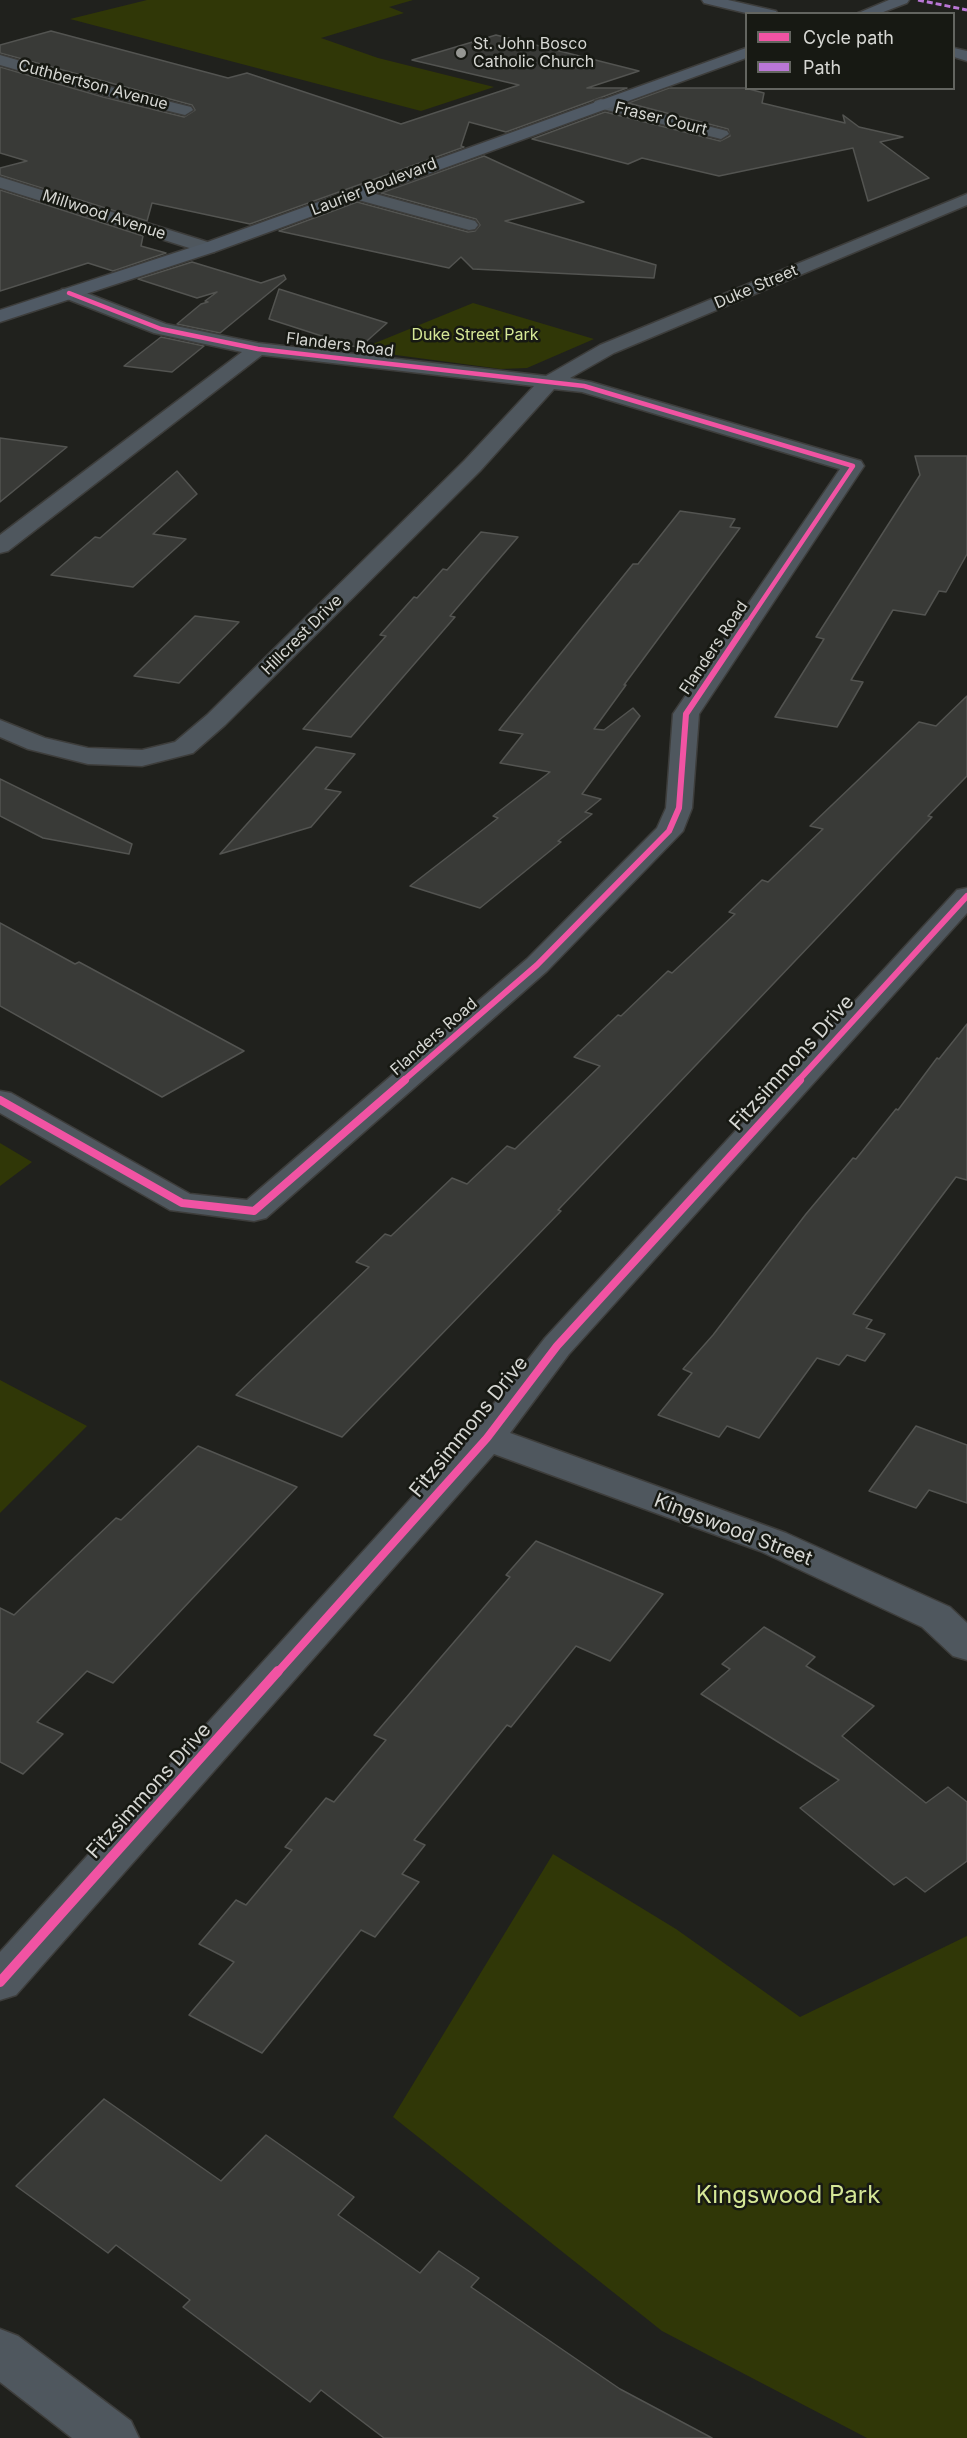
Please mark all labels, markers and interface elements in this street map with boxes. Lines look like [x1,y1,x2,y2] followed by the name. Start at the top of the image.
[745,12,955,90] legend
[803,27,894,48] text: Cycle path
[473,34,594,72] place label: St. John Bosco Catholic Church
[454,46,468,60] marker: St. John Bosco Catholic Church
[16,56,170,114] street label: Cuthbertson Avenue
[803,57,841,78] text: Path
[613,98,709,140] street label: Fraser Court
[308,154,440,220] street label: Laurier Boulevard
[40,186,168,244] street label: Millwood Avenue
[712,261,800,313] street label: Duke Street
[411,325,539,345] park label: Duke Street Park
[285,329,395,361] street label: Flanders Road
[258,591,346,679] street label: Hillcrest Drive
[676,598,752,698] street label: Flanders Road
[725,990,859,1136] street label: Fitzsimmons Drive
[387,994,481,1080] street label: Flanders Road
[405,1352,533,1502] street label: Fitzsimmons Drive
[650,1489,816,1571] street label: Kingswood Street
[82,1718,216,1864] street label: Fitzsimmons Drive
[696,2182,880,2210] park label: Kingswood Park

